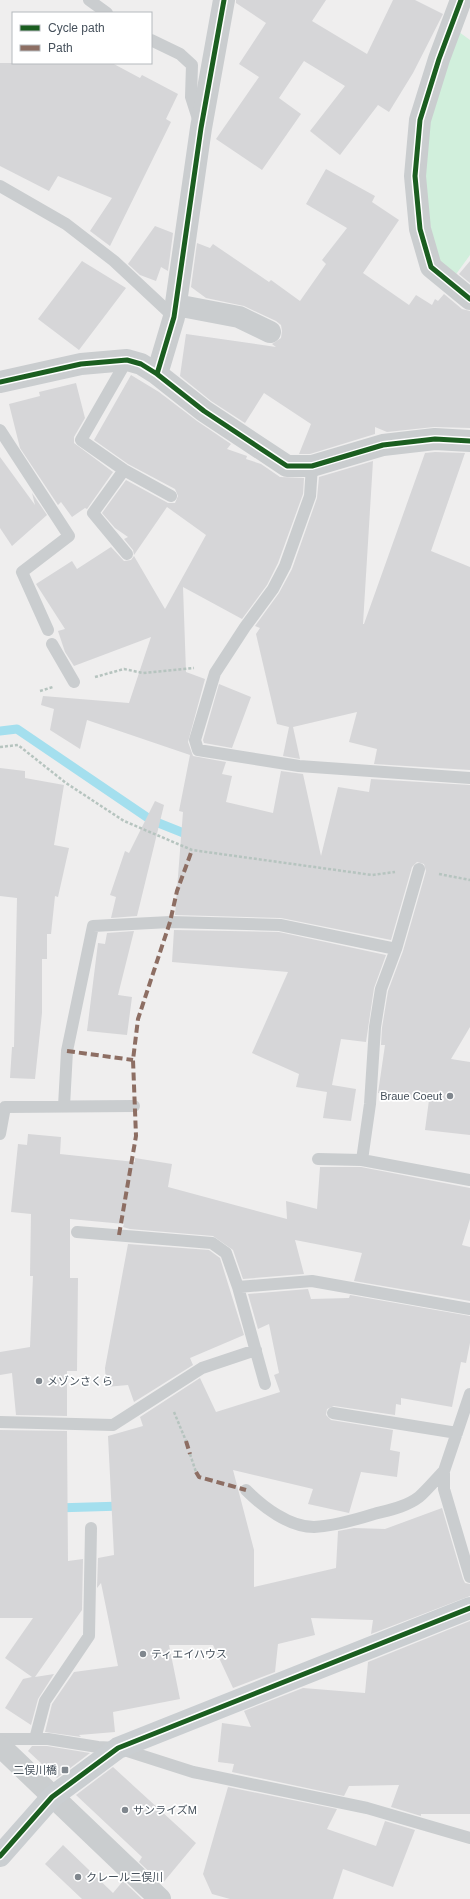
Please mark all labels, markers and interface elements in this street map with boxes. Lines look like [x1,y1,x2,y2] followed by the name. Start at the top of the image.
[12,12,152,64] legend
[48,21,105,35] text: Cycle path
[48,41,73,55] text: Path
[380,1090,442,1102] place label: Braue Coeut
[445,1091,455,1101] marker: Braue Coeut
[47,1375,113,1387] place label: メゾンさくら
[34,1376,44,1386] marker: メゾンさくら
[151,1648,227,1660] place label: ティエイハウス
[138,1649,148,1659] marker: ティエイハウス
[13,1764,57,1776] place label: 二俣川橋
[60,1765,70,1775] marker: 二俣川橋
[133,1804,197,1816] place label: サンライズM
[120,1805,130,1815] marker: サンライズM
[86,1871,163,1883] place label: クレール二俣川
[73,1872,83,1882] marker: クレール二俣川

